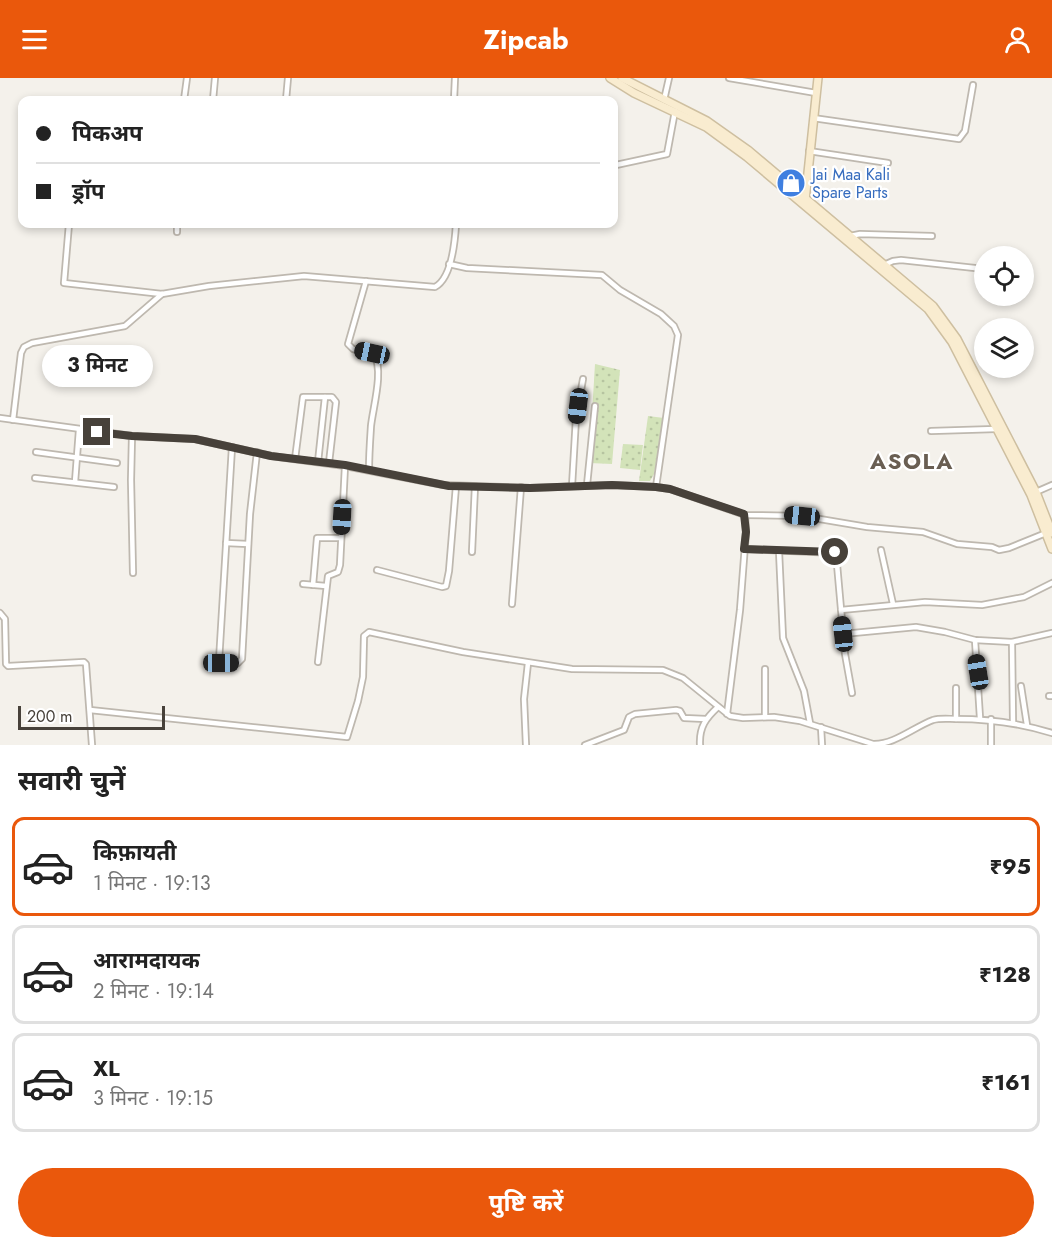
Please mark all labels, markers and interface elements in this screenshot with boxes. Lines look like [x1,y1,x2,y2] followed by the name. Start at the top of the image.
[483,20,569,59] text: Zipcab
[18,23,51,56] icon: menu
[1001,23,1034,56] icon: person
[72,117,143,149] text: पिकअप
[810,163,890,204] place label: Jai Maa Kali Spare Parts
[775,167,807,199] shop icon: Jai Maa Kali Spare Parts
[72,175,105,207] text: ड्रॉप
[974,246,1034,378] map controls
[974,246,1034,306] button: locate
[974,318,1034,378] button: layers
[353,340,391,366] car
[42,345,152,387] callout: 3 मिनट
[67,351,128,380] text: 3 मिनट
[567,387,589,425] car
[83,418,110,445] route end
[869,445,954,477] district label: ASOLA
[332,499,352,535] car
[783,505,821,527] car
[821,538,848,565] route start
[832,615,854,653] car
[966,653,990,691] car
[203,654,239,672] car
[18,703,165,730] scale bar
[27,705,73,728] text: 200 m
[18,761,125,800] text: सवारी चुनें
[93,836,177,868] text: किफ़ायती
[21,840,75,894] icon: car
[990,850,1031,882] text: ₹95
[93,869,211,898] text: 1 मिनट · 19:13
[93,944,200,976] text: आरामदायक
[21,948,75,1002] icon: car
[979,958,1031,990] text: ₹128
[93,977,214,1006] text: 2 मिनट · 19:14
[93,1052,120,1084] text: XL
[21,1056,75,1110] icon: car
[981,1066,1031,1098] text: ₹161
[93,1084,213,1113] text: 3 मिनट · 19:15
[18,1168,1034,1237] button: पुष्टि करें

